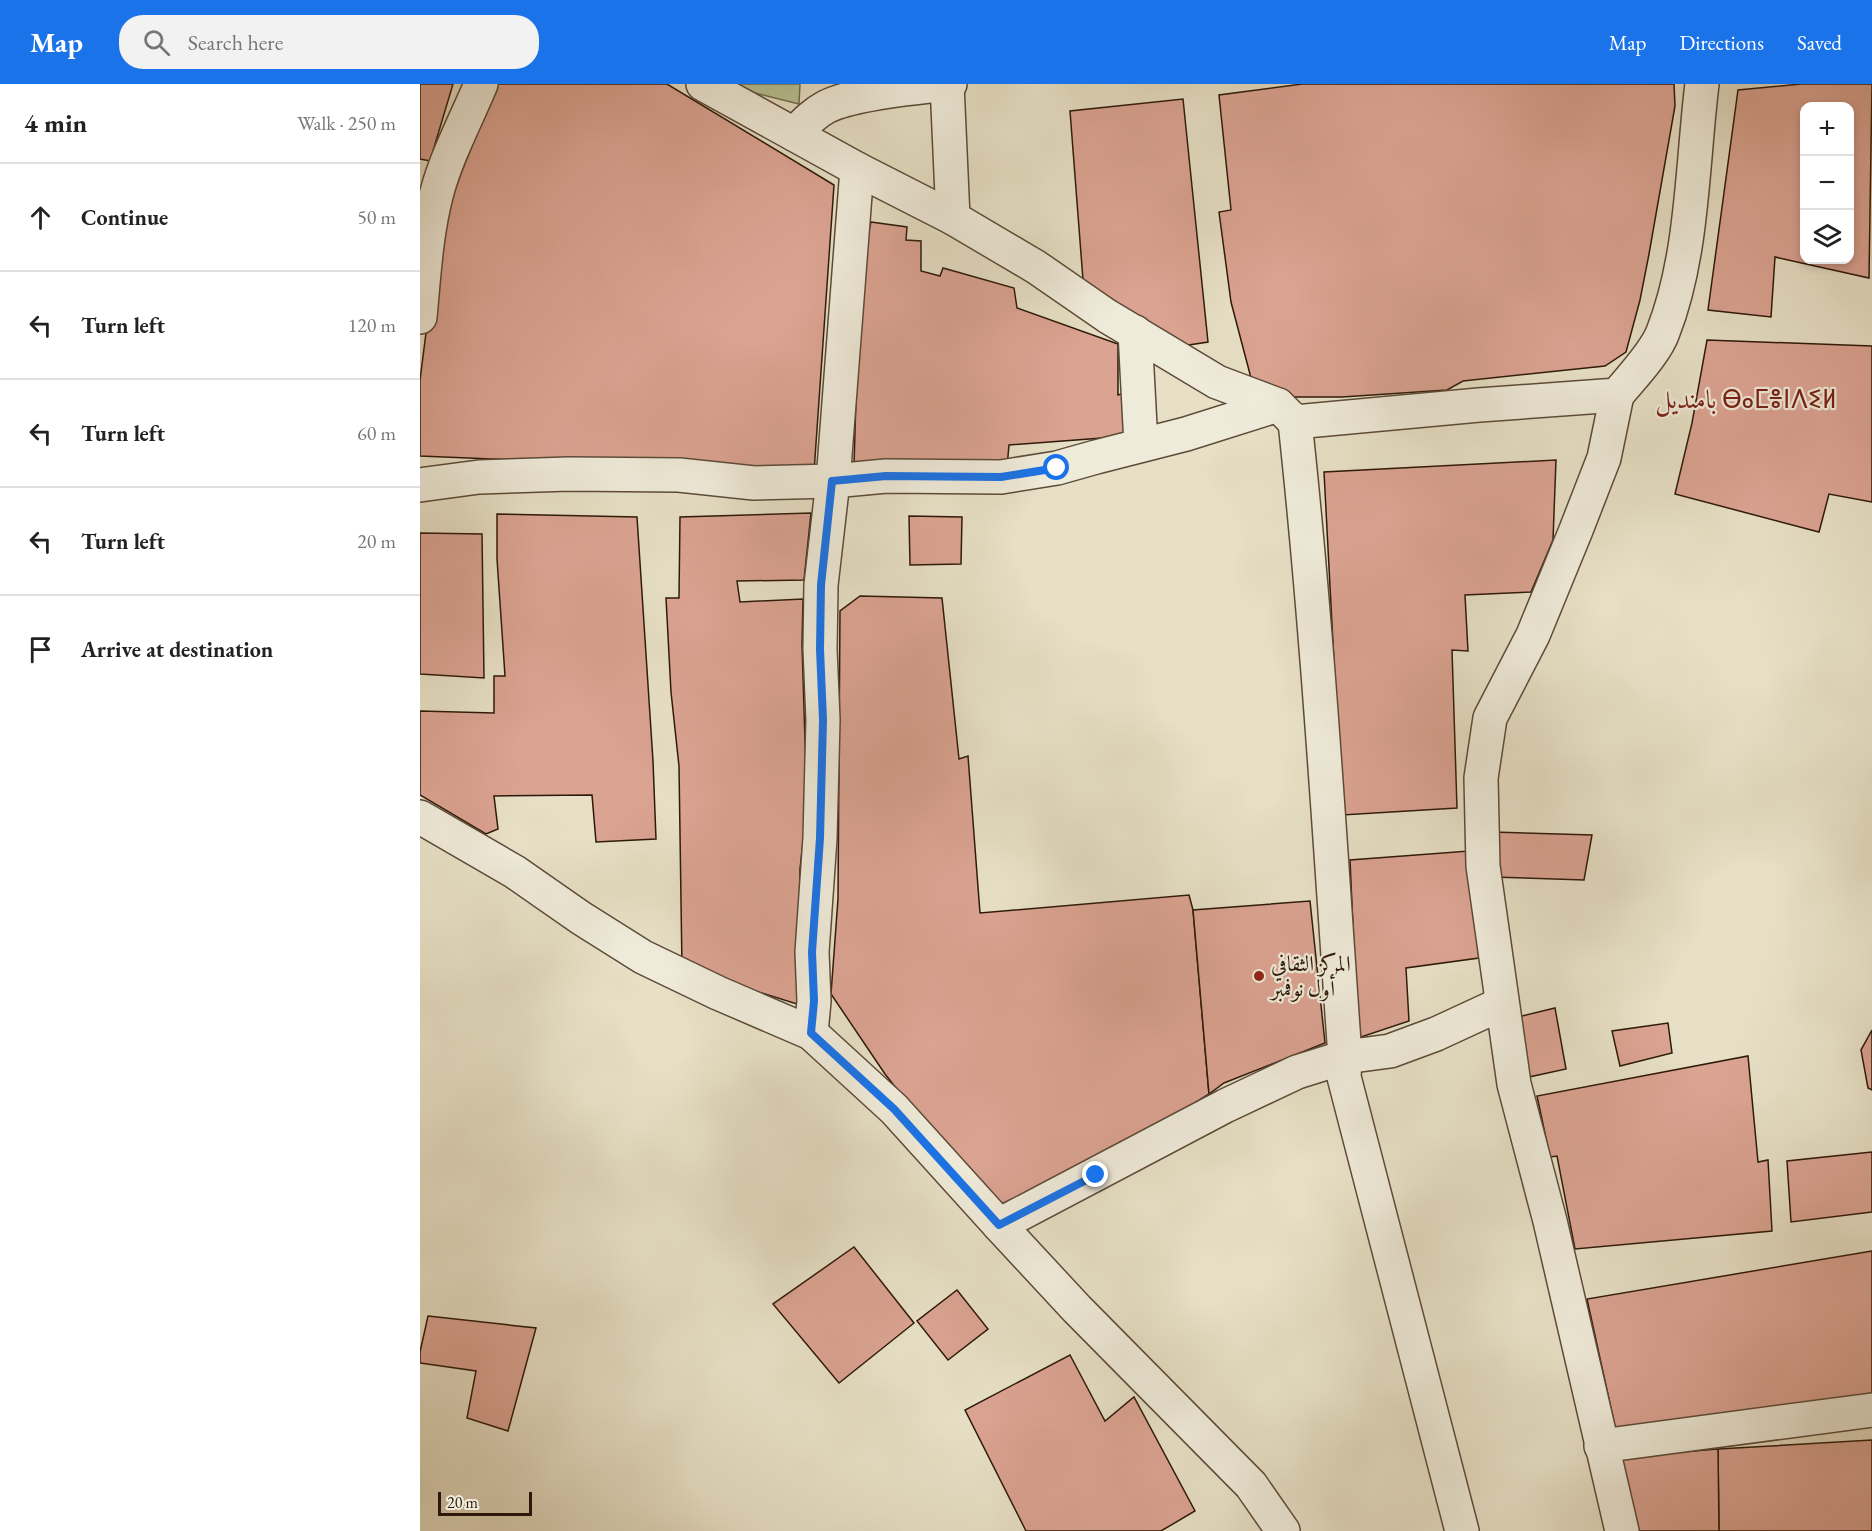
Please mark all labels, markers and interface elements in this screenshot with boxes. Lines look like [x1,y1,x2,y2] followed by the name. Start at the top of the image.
[119,15,539,69] search box
[30,24,83,60] text: Map
[140,26,173,59] icon: search
[188,28,283,57] text: Search here
[1609,29,1646,56] text: Map
[1679,29,1764,56] text: Directions
[1797,29,1842,56] text: Saved
[1800,102,1854,264] map controls
[1800,102,1854,156] button: +
[24,106,87,140] text: 4 min
[297,110,396,136] text: Walk · 250 m
[1800,156,1854,210] button: −
[24,201,57,234] icon: ahead
[81,203,168,232] text: Continue
[357,204,396,230] text: 50 m
[1800,210,1854,264] button: layers
[24,309,57,342] icon: left
[81,311,165,340] text: Turn left
[348,312,396,338] text: 120 m
[1655,382,1837,417] district label: بامنديل ⴱⴰⵎⴻⵏⴷⵉⵍ
[24,417,57,450] icon: left
[81,419,165,448] text: Turn left
[357,420,396,446] text: 60 m
[1043,454,1069,480] route start
[24,525,57,558] icon: left
[81,527,165,556] text: Turn left
[357,528,396,554] text: 20 m
[24,633,57,666] icon: arrive
[81,635,273,664] text: Arrive at destination
[1269,949,1351,1003] place label: المركز الثقافي أول نوفمبر
[1252,969,1266,983] marker: المركز الثقافي أول نوفمبر
[1082,1161,1108,1187] route end
[438,1489,532,1516] scale bar
[447,1492,478,1513] text: 20 m

